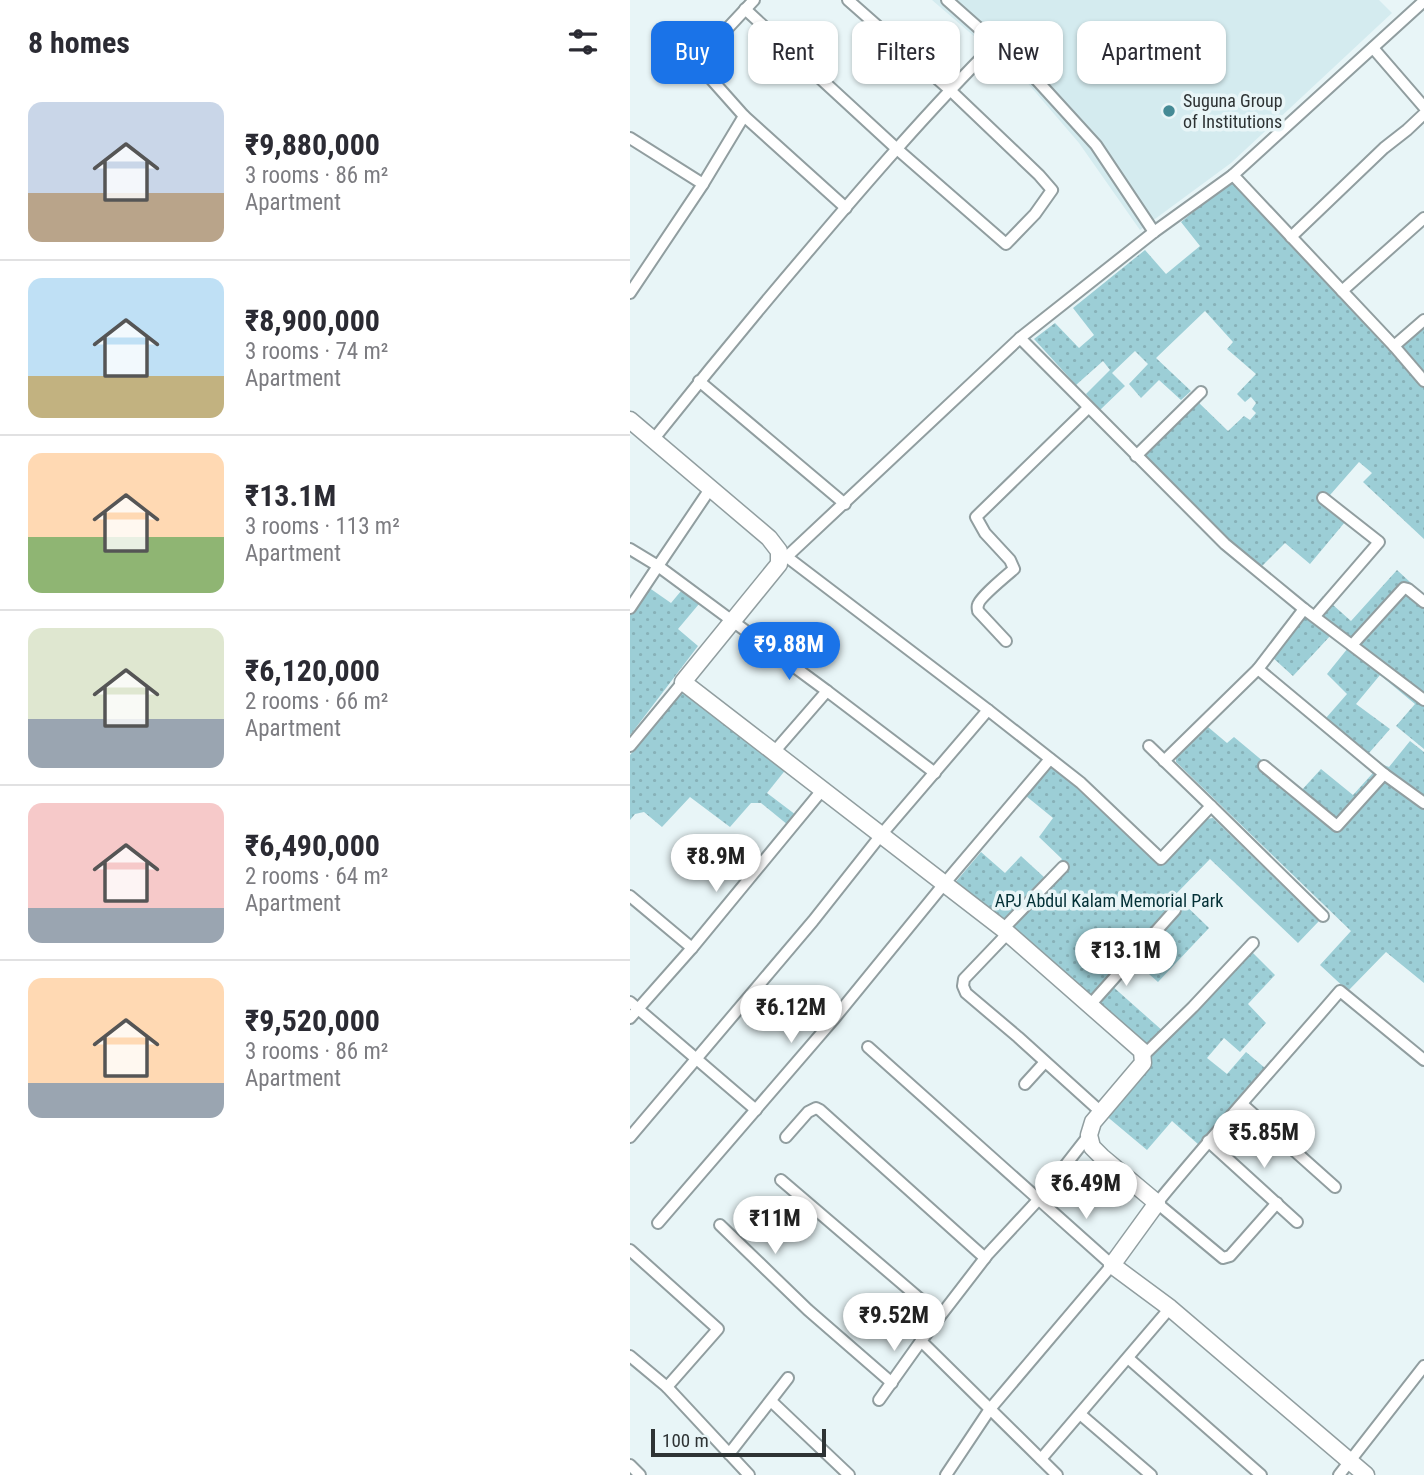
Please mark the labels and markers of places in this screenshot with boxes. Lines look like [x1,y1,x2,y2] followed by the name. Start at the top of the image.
[1183,90,1283,132] place label: Suguna Group of Institutions
[1161,103,1177,119] marker: Suguna Group of Institutions
[732,622,846,682] pin: ₹9.88M
[667,834,765,894] pin: ₹8.9M
[1069,928,1183,988] pin: ₹13.1M
[734,986,848,1045] pin: ₹6.12M
[1207,1110,1321,1170] pin: ₹5.85M
[1029,1162,1143,1221] pin: ₹6.49M
[734,1196,816,1256] pin: ₹11M
[837,1294,951,1353] pin: ₹9.52M

